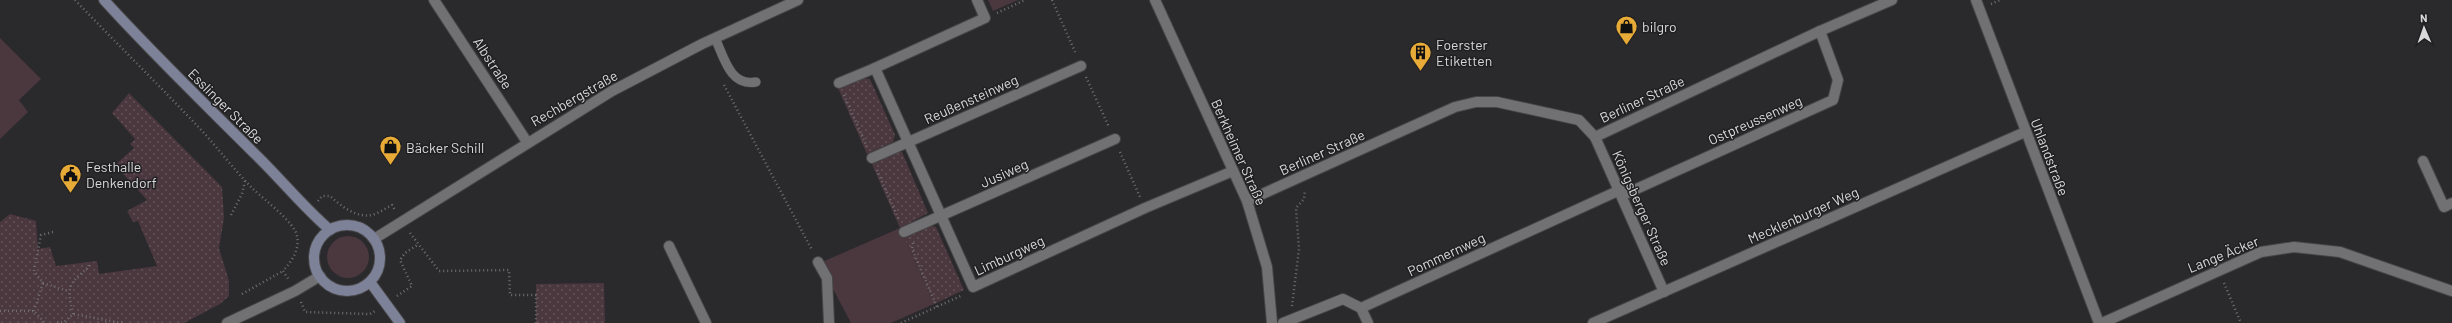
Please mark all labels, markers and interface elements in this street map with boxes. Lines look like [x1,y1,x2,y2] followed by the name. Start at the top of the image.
[2404,8,2444,48] north arrow
[2420,11,2428,24] text: N
[1613,13,1639,46] shop icon: bilgro
[1642,18,1677,35] place label: bilgro
[470,34,516,92] street label: Albstraße
[1436,36,1492,69] place label: Foerster Etiketten
[1407,39,1433,72] building icon: Foerster Etiketten
[185,65,267,147] street label: Esslinger Straße
[528,66,620,130] street label: Rechbergstraße
[921,71,1021,127] street label: Reußensteinweg
[1597,72,1687,126] street label: Berliner Straße
[1705,92,1805,148] street label: Ostpreussenweg
[1208,96,1270,208] street label: Berkheimer Straße
[2027,116,2073,198] street label: Uhlandstraße
[1277,126,1367,178] street label: Berliner Straße
[378,134,404,167] shop icon: Bäcker Schill
[406,139,484,156] place label: Bäcker Schill
[1609,148,1675,268] street label: Königsberger Straße
[977,155,1031,191] street label: Jusiweg
[86,158,157,191] place label: Festhalle Denkendorf
[58,161,84,194] public building icon: Festhalle Denkendorf
[1745,183,1861,247] street label: Mecklenburger Weg
[1405,229,1487,279] street label: Pommernweg
[971,231,1047,279] street label: Limburgweg
[2185,232,2261,276] street label: Lange Äcker

